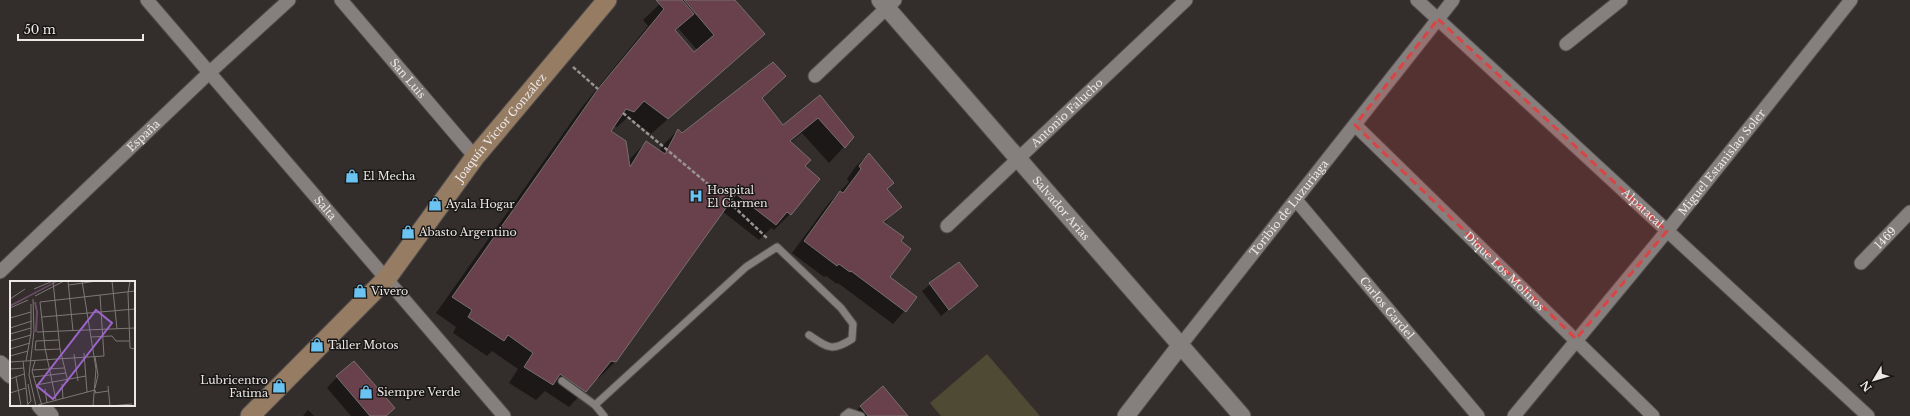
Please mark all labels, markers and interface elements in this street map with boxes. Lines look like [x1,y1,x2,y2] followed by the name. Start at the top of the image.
[18,16,143,42] scale bar
[24,22,56,37] text: 50 m
[387,55,429,101] street label: San Luis
[451,71,549,186] street label: Joaquín Víctor González
[1027,75,1106,151] street label: Antonio Falucho
[1675,106,1769,218] street label: Miguel Estanislao Soler
[124,116,163,154] street label: España
[1247,156,1332,259] street label: Toribio de Luzuriaga
[344,168,360,184] shop icon: El Mecha
[363,169,416,183] place label: El Mecha
[1030,173,1093,243] street label: Salvador Arias
[707,183,768,210] place label: Hospital El Carmen
[1618,185,1667,231] street label: Alpatacal
[688,188,704,204] hospital icon: Hospital El Carmen
[311,193,340,223] street label: Salta
[427,196,443,212] shop icon: Ayala Hogar
[445,197,515,211] place label: Ayala Hogar
[400,224,416,240] shop icon: Abasto Argentino
[1871,224,1899,252] street label: 1469
[418,225,517,239] place label: Abasto Argentino
[1461,229,1548,313] street label: Dique Los Molinos
[1357,274,1417,342] street label: Carlos Gardel
[10,281,135,406] inset map
[352,283,368,299] shop icon: Vivero
[370,284,408,298] place label: Vivero
[309,337,325,353] shop icon: Taller Motos
[328,338,399,352] place label: Taller Motos
[1854,360,1894,400] north arrow
[200,373,269,400] place label: Lubricentro Fatima
[1857,377,1875,395] text: N
[271,378,287,394] shop icon: Lubricentro Fatima
[358,384,374,400] shop icon: Siempre Verde
[377,385,460,399] place label: Siempre Verde

